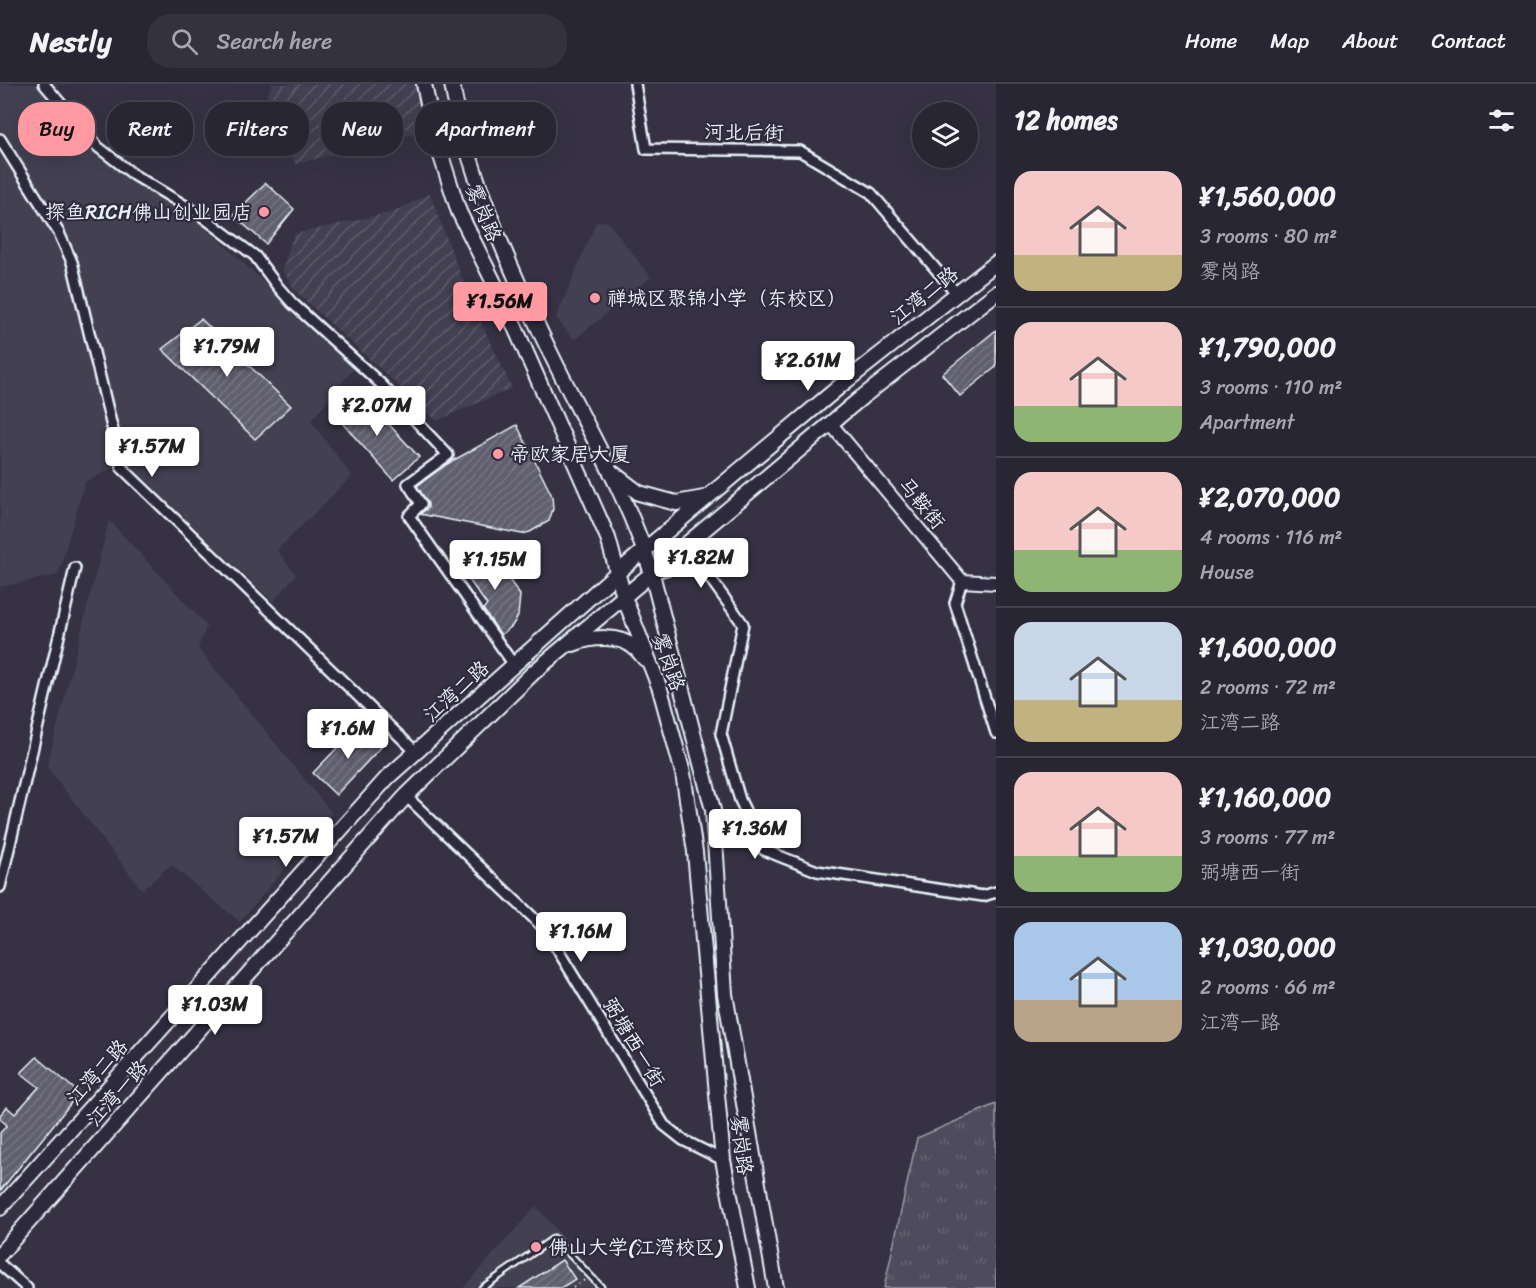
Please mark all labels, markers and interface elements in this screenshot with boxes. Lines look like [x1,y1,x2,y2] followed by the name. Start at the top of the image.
[147,14,567,68] search box
[30,17,111,66] text: Nestly
[216,22,332,61] text: Search here
[1185,22,1237,60] text: Home
[1270,22,1309,60] text: Map
[1342,22,1399,60] text: About
[1432,22,1506,60] text: Contact
[168,25,201,58] icon: search
[1014,97,1118,143] text: 12 homes
[18,102,95,156] chip: Buy
[107,102,193,156] chip: Rent
[205,102,309,156] chip: Filters
[321,102,403,156] chip: New
[415,102,556,156] chip: Apartment
[912,102,978,168] map controls
[912,102,978,168] button: layers
[1485,104,1518,137] icon: filters
[704,114,784,151] street label: 河北后街
[1200,173,1336,219] text: ¥1,560,000
[456,179,512,249] street label: 雾岗路
[45,195,252,230] place label: 探鱼RICH佛山创业园店
[1062,195,1134,267] icon: home
[257,205,271,219] marker: 探鱼RICH佛山创业园店
[1200,219,1337,254] text: 3 rooms · 80 m²
[1200,254,1260,289] text: 雾岗路
[882,256,967,334] street label: 江湾二路
[607,281,847,316] place label: 禅城区聚锦小学（东校区）
[451,282,549,333] pin: ¥1.56M
[467,284,533,319] text: ¥1.56M
[588,291,602,305] marker: 禅城区聚锦小学（东校区）
[1200,324,1336,370] text: ¥1,790,000
[178,327,276,378] pin: ¥1.79M
[194,329,260,364] text: ¥1.79M
[759,341,857,392] pin: ¥2.61M
[776,343,840,378] text: ¥2.61M
[1062,346,1134,418] icon: home
[1200,370,1342,405] text: 3 rooms · 110 m²
[328,386,426,437] pin: ¥2.07M
[342,388,412,423] text: ¥2.07M
[1200,405,1294,440] text: Apartment
[103,427,201,478] pin: ¥1.57M
[119,429,185,464] text: ¥1.57M
[510,437,630,472] place label: 帝欧家居大厦
[491,447,505,461] marker: 帝欧家居大厦
[889,469,954,538] street label: 马鞍街
[1200,474,1340,520] text: ¥2,070,000
[1062,496,1134,568] icon: home
[1200,520,1342,555] text: 4 rooms · 116 m²
[652,538,750,589] pin: ¥1.82M
[446,540,544,591] pin: ¥1.15M
[668,540,734,575] text: ¥1.82M
[464,542,526,577] text: ¥1.15M
[1200,555,1254,590] text: House
[1200,624,1337,670] text: ¥1,600,000
[642,628,696,697] street label: 雾岗路
[1062,646,1134,718] icon: home
[415,651,499,731] street label: 江湾二路
[1200,670,1336,705] text: 2 rooms · 72 m²
[1200,705,1280,740] text: 江湾二路
[306,709,390,760] pin: ¥1.6M
[321,711,375,746] text: ¥1.6M
[1200,774,1331,820] text: ¥1,160,000
[1062,796,1134,868] icon: home
[706,809,804,860] pin: ¥1.36M
[723,811,787,846] text: ¥1.36M
[237,817,335,868] pin: ¥1.57M
[253,819,319,854] text: ¥1.57M
[1200,820,1335,855] text: 3 rooms · 77 m²
[1200,855,1300,890] text: 弼塘西一街
[532,912,630,963] pin: ¥1.16M
[550,914,612,949] text: ¥1.16M
[1200,924,1336,970] text: ¥1,030,000
[1062,946,1134,1018] icon: home
[1200,970,1336,1005] text: 2 rooms · 66 m²
[166,985,264,1036] pin: ¥1.03M
[182,987,248,1022] text: ¥1.03M
[593,990,674,1094] street label: 弼塘西一街
[1200,1005,1280,1040] text: 江湾一路
[58,1030,138,1114] street label: 江湾二路
[78,1051,158,1135] street label: 江湾一路
[720,1113,763,1178] street label: 雾岗路
[548,1230,723,1265] place label: 佛山大学(江湾校区)
[529,1240,543,1254] marker: 佛山大学(江湾校区)

